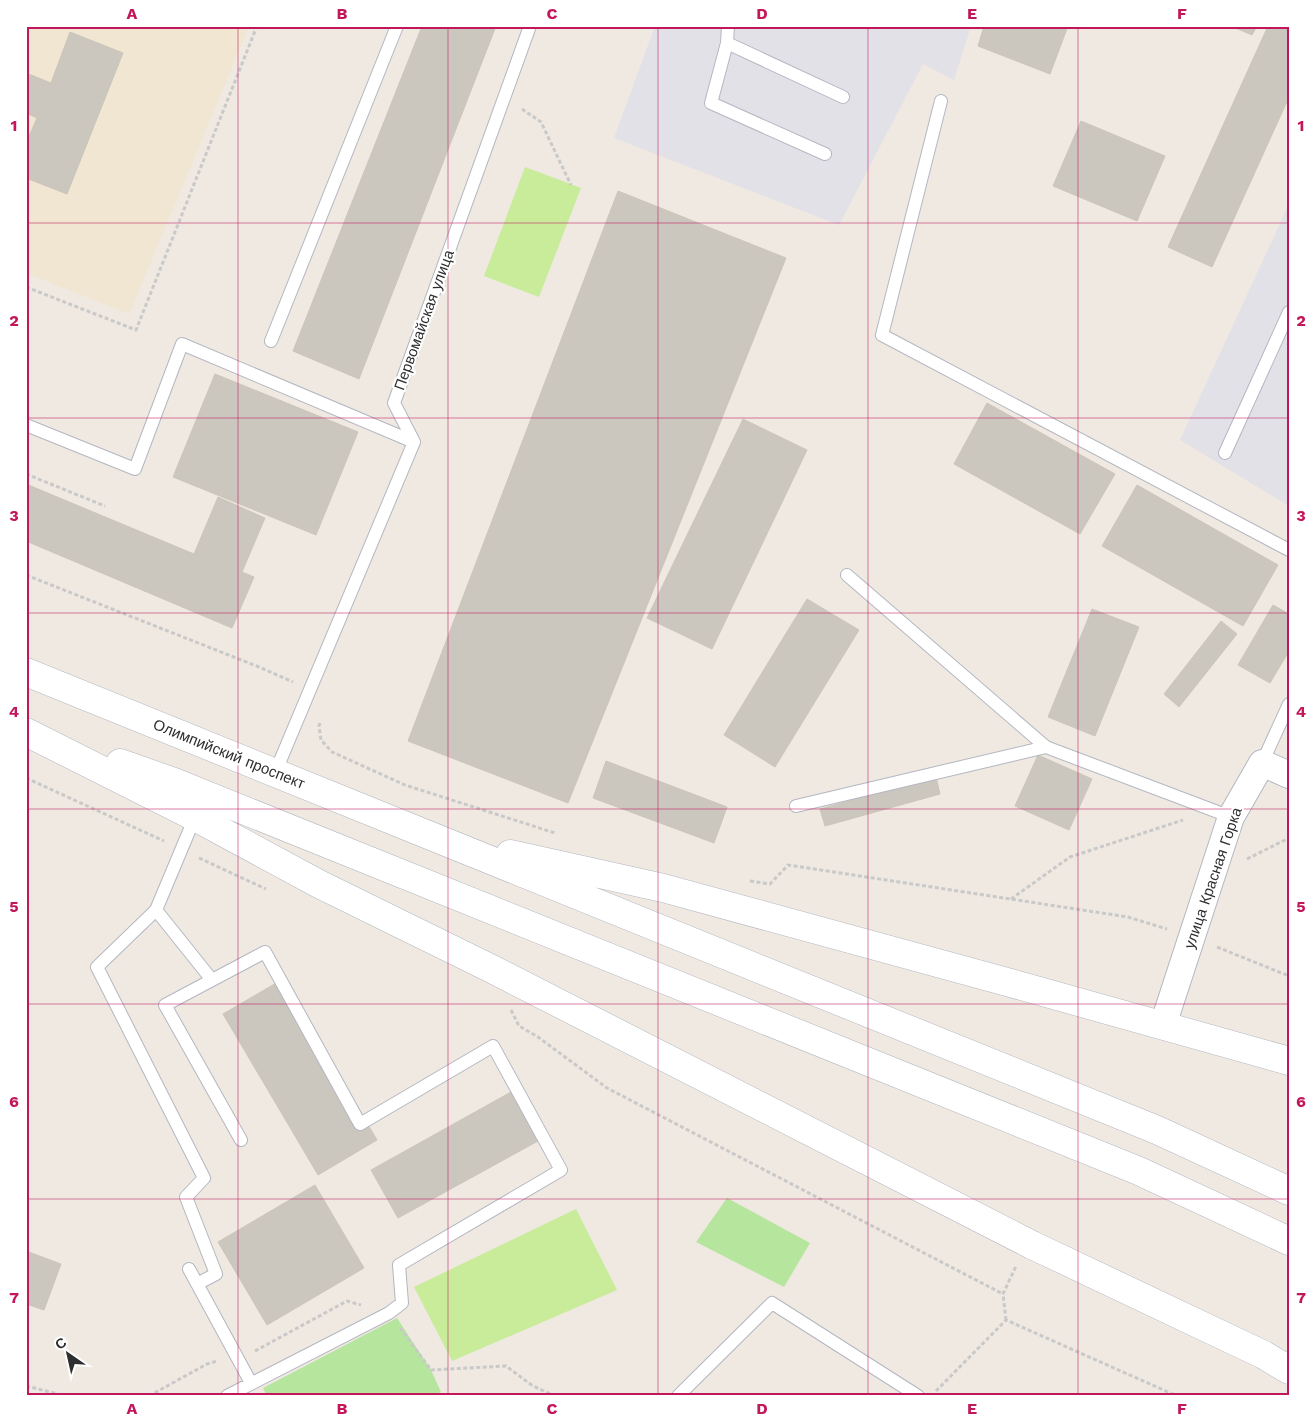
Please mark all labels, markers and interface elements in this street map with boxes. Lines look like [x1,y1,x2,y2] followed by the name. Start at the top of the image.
[127,4,138,23] text: A
[337,4,348,23] text: B
[547,4,558,23] text: C
[756,4,768,23] text: D
[967,4,977,23] text: E
[1177,4,1187,23] text: F
[11,116,17,135] text: 1
[1298,116,1304,135] text: 1
[390,247,458,393] street label: Первомайская улица
[9,311,19,330] text: 2
[1296,311,1306,330] text: 2
[9,506,19,525] text: 3
[1296,506,1306,525] text: 3
[9,702,19,721] text: 4
[1296,702,1306,721] text: 4
[150,715,308,793] street label: Олимпийский проспект
[1180,804,1246,951] street label: улица Красная Горка
[9,897,19,916] text: 5
[1296,897,1306,916] text: 5
[9,1092,19,1111] text: 6
[1296,1092,1306,1111] text: 6
[9,1288,19,1307] text: 7
[1296,1288,1306,1307] text: 7
[42,1330,92,1380] north arrow
[52,1334,69,1353] text: С
[127,1399,138,1418] text: A
[337,1399,348,1418] text: B
[547,1399,558,1418] text: C
[756,1399,768,1418] text: D
[967,1399,977,1418] text: E
[1177,1399,1187,1418] text: F

